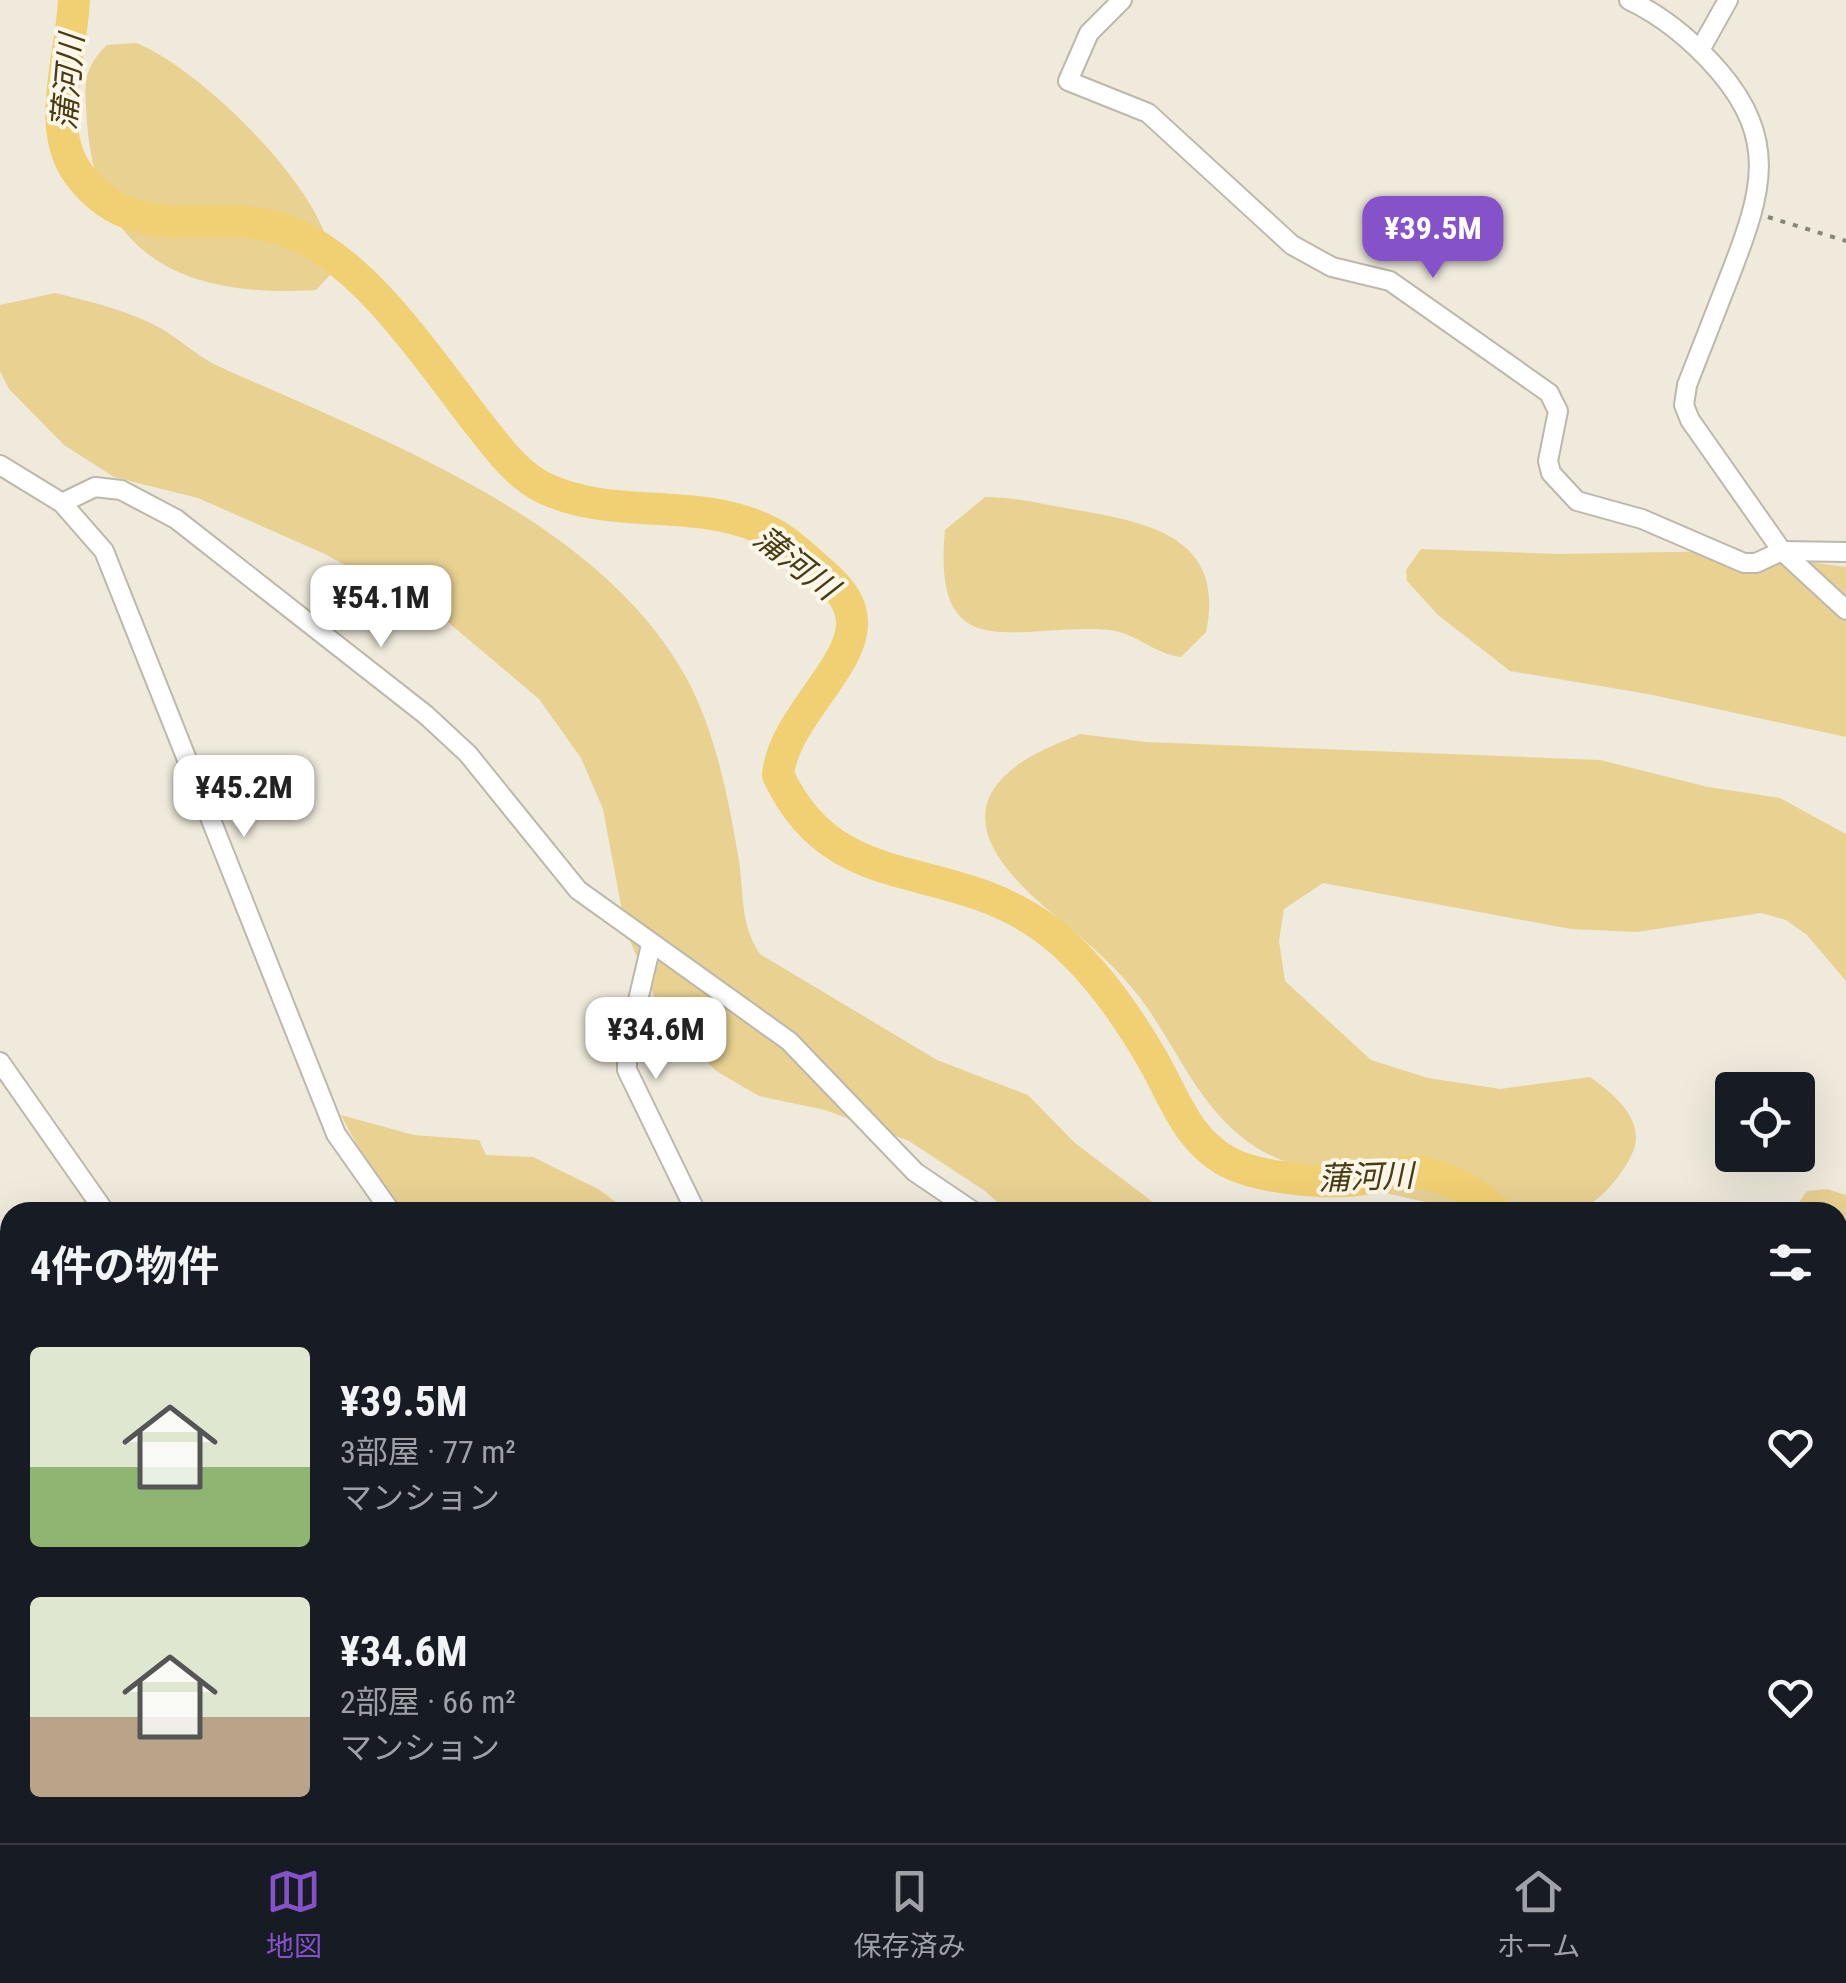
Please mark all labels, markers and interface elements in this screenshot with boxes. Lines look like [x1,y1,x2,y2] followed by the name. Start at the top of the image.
[45,30,91,131] water label: 蒲河川
[1352,196,1514,281] pin: ¥39.5M
[1384,209,1482,247] text: ¥39.5M
[746,518,848,609] water label: 蒲河川
[300,565,462,650] pin: ¥54.1M
[332,578,430,616] text: ¥54.1M
[163,755,325,840] pin: ¥45.2M
[195,768,293,806] text: ¥45.2M
[575,997,737,1082] pin: ¥34.6M
[607,1010,705,1048] text: ¥34.6M
[1715,1072,1815,1172] map controls
[1715,1072,1815,1172] button: locate
[1317,1156,1418,1198] water label: 蒲河川
[1763,1235,1818,1290] icon: filters
[30,1242,219,1291] text: 4件の物件
[340,1377,468,1426] text: ¥39.5M
[110,1387,230,1507] icon: home
[1763,1420,1818,1475] icon: heart
[340,1433,516,1471] text: 3部屋 · 77 m²
[340,1479,500,1517] text: マンション
[340,1627,468,1676] text: ¥34.6M
[110,1637,230,1757] icon: home
[1763,1670,1818,1725] icon: heart
[340,1683,516,1721] text: 2部屋 · 66 m²
[340,1729,500,1767] text: マンション
[266,1864,322,1964] tab: 地図
[853,1864,965,1964] tab: 保存済み
[1497,1864,1580,1964] tab: ホーム

